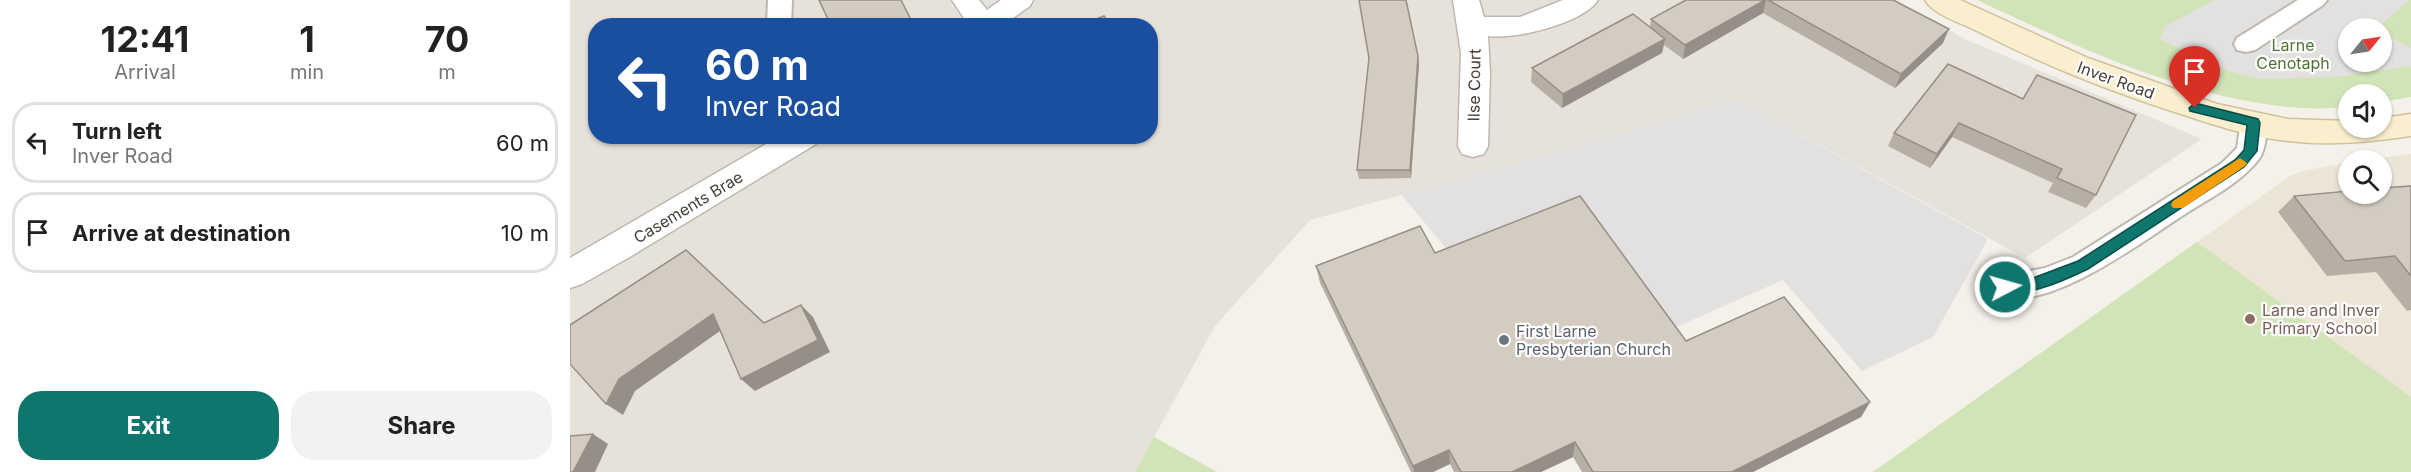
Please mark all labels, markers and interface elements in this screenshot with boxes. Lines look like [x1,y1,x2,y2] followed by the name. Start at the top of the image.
[101,17,189,61] text: 12:41
[299,17,315,61] text: 1
[425,17,469,61] text: 70
[2338,18,2392,72] north arrow
[2338,18,2392,204] map controls
[2256,35,2330,73] park label: Larne Cenotaph
[705,39,809,90] text: 60 m
[606,42,684,120] icon: left
[2169,46,2220,108] pin
[1463,48,1485,122] street label: Ilse Court
[2178,55,2211,88] icon: arrive
[2075,57,2157,103] street label: Inver Road
[114,60,176,84] text: Arrival
[290,60,324,84] text: min
[438,60,456,84] text: m
[2338,84,2392,138] button: sound
[705,90,841,123] text: Inver Road
[72,118,162,144] text: Turn left
[21,126,54,159] icon: left
[496,130,549,156] text: 60 m
[72,144,173,168] text: Inver Road
[2338,150,2392,204] button: search
[630,166,746,248] street label: Casements Brae
[21,216,54,249] icon: arrive
[72,220,291,246] text: Arrive at destination
[501,220,549,246] text: 10 m
[1973,255,2037,319] position arrow
[2262,300,2380,338] place label: Larne and Inver Primary School
[2243,312,2257,326] marker: Larne and Inver Primary School
[1516,321,1671,359] place label: First Larne Presbyterian Church
[1497,333,1511,347] marker: First Larne Presbyterian Church
[18,391,279,460] button: Exit
[291,391,552,460] button: Share

